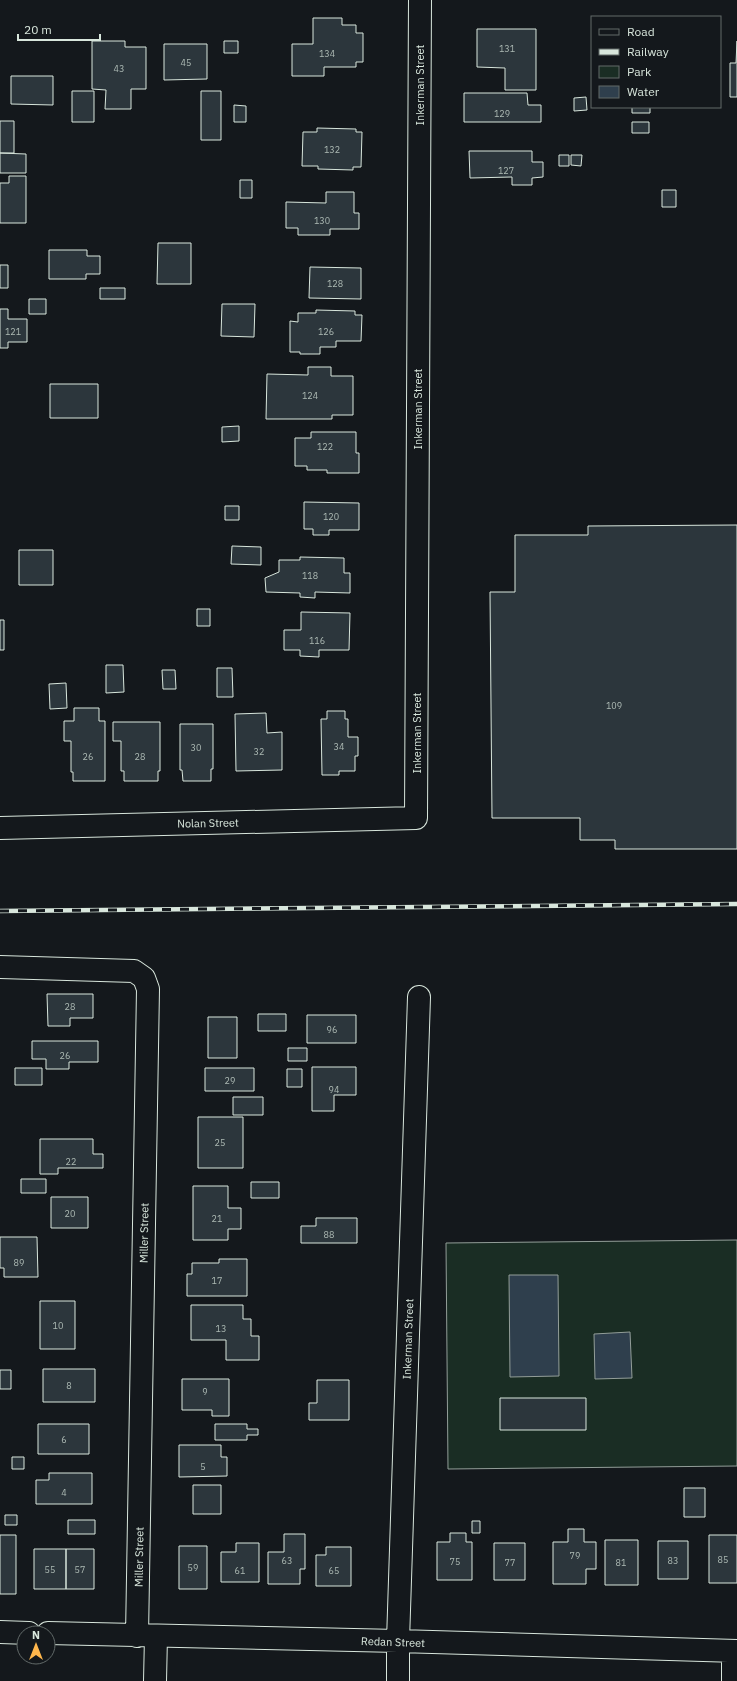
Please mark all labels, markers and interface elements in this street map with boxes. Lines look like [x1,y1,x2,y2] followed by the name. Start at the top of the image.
[18,16,100,42] scale bar
[591,16,721,108] legend
[24,22,52,37] text: 20 m
[627,24,655,39] text: Road
[499,43,515,54] house number: 131
[413,44,427,125] street label: Inkerman Street
[627,44,669,59] text: Railway
[319,48,335,59] house number: 134
[181,57,191,68] house number: 45
[114,63,124,74] house number: 43
[627,64,652,79] text: Park
[627,84,660,99] text: Water
[494,108,510,119] house number: 129
[324,144,340,155] house number: 132
[498,165,514,176] house number: 127
[314,215,330,226] house number: 130
[327,278,343,289] house number: 128
[5,326,21,337] house number: 121
[318,326,334,337] house number: 126
[411,368,425,449] street label: Inkerman Street
[302,390,318,401] house number: 124
[317,441,333,452] house number: 122
[323,511,339,522] house number: 120
[302,570,318,581] house number: 118
[309,635,325,646] house number: 116
[410,692,424,773] street label: Inkerman Street
[606,700,622,711] house number: 109
[334,741,344,752] house number: 34
[191,742,201,753] house number: 30
[254,746,264,757] house number: 32
[83,751,93,762] house number: 26
[135,751,145,762] house number: 28
[177,815,239,831] street label: Nolan Street
[65,1001,75,1012] house number: 28
[327,1024,337,1035] house number: 96
[60,1050,70,1061] house number: 26
[225,1075,235,1086] house number: 29
[329,1084,339,1095] house number: 94
[215,1137,225,1148] house number: 25
[66,1156,76,1167] house number: 22
[136,1203,152,1263] street label: Miller Street
[65,1208,75,1219] house number: 20
[212,1213,222,1224] house number: 21
[324,1229,334,1240] house number: 88
[14,1257,24,1268] house number: 89
[212,1275,222,1286] house number: 17
[400,1298,416,1380] street label: Inkerman Street
[53,1320,63,1331] house number: 10
[216,1323,226,1334] house number: 13
[66,1380,72,1391] house number: 8
[202,1386,208,1397] house number: 9
[61,1434,67,1445] house number: 6
[200,1461,206,1472] house number: 5
[61,1487,67,1498] house number: 4
[131,1527,147,1587] street label: Miller Street
[570,1550,580,1561] house number: 79
[718,1554,728,1565] house number: 85
[282,1555,292,1566] house number: 63
[668,1555,678,1566] house number: 83
[450,1556,460,1567] house number: 75
[505,1557,515,1568] house number: 77
[616,1557,626,1568] house number: 81
[188,1562,198,1573] house number: 59
[45,1564,55,1575] house number: 55
[75,1564,85,1575] house number: 57
[235,1565,245,1576] house number: 61
[329,1565,339,1576] house number: 65
[16,1625,56,1665] north arrow
[32,1628,40,1642] text: N
[361,1634,425,1650] street label: Redan Street

